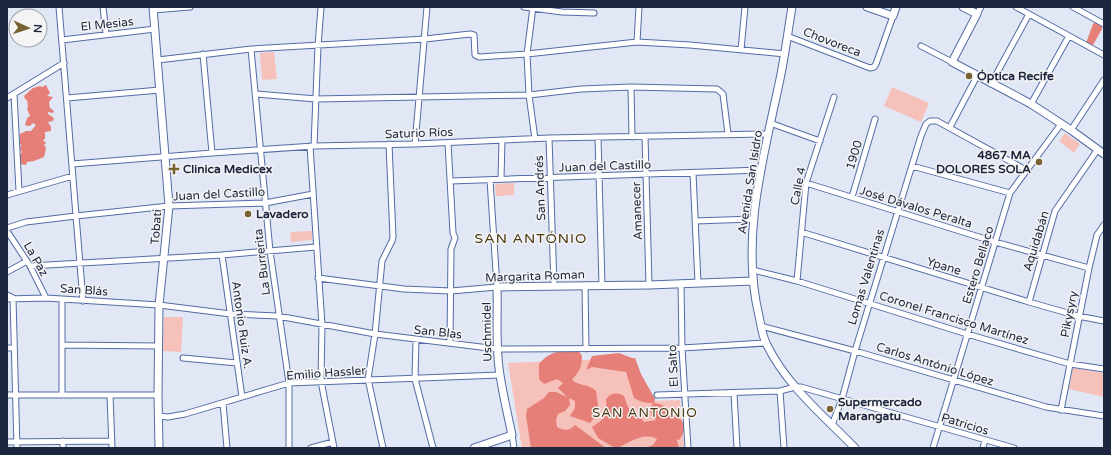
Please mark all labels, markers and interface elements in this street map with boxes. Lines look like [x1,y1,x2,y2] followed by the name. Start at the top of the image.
[8,8,48,48] north arrow
[80,14,134,34] street label: El Mesias
[31,24,44,33] text: N
[801,25,863,59] street label: Chovoreca
[977,69,1054,84] place label: Óptica Recife
[964,71,974,81] marker: Óptica Recife
[385,125,454,141] street label: Saturio Ríos
[735,129,765,235] street label: Avenida San Isidro
[843,138,865,171] street label: 1900
[936,148,1031,176] place label: 4867 MA DOLORES SOLA
[532,155,548,221] street label: San Andrés
[559,157,651,175] street label: Juan del Castillo
[1034,157,1044,167] marker: 4867 MA DOLORES SOLA
[183,162,273,176] place label: Clinica Medicex
[168,163,180,175] marker: Clinica Medicex
[787,165,809,206] street label: Calle 4
[629,181,645,240] street label: Amanecer
[858,183,974,231] street label: José Dávalos Peralta
[173,185,265,203] street label: Juan del Castillo
[256,207,309,221] place label: Lavadero
[148,209,164,245] street label: Tobati
[243,209,253,219] marker: Lavadero
[1020,209,1052,273] street label: Aquidabán
[959,224,997,306] street label: Estero Bellaco
[845,227,887,327] street label: Lomas Valentinas
[251,228,273,296] street label: La Burrerita
[475,230,587,247] district label: SAN ANTÓNIO
[21,239,51,279] street label: La Paz
[925,254,963,278] street label: Ypane
[485,267,585,285] street label: Margarita Roman
[229,280,255,370] street label: Antonio Ruiz A.
[59,281,109,299] street label: San Blás
[878,289,1030,347] street label: Coronel Francisco Martínez
[1058,289,1080,338] street label: Pikysyry
[479,302,495,362] street label: Uschmidel
[413,323,463,342] street label: San Blas
[875,339,995,389] street label: Carlos António López
[665,344,681,388] street label: El Salto
[286,363,367,383] street label: Emilio Hassler
[838,395,922,424] place label: Supermercado Marangatu
[825,404,835,414] marker: Supermercado Marangatu
[592,405,698,421] district label: SAN ANTONIO
[940,410,991,438] street label: Patricios

